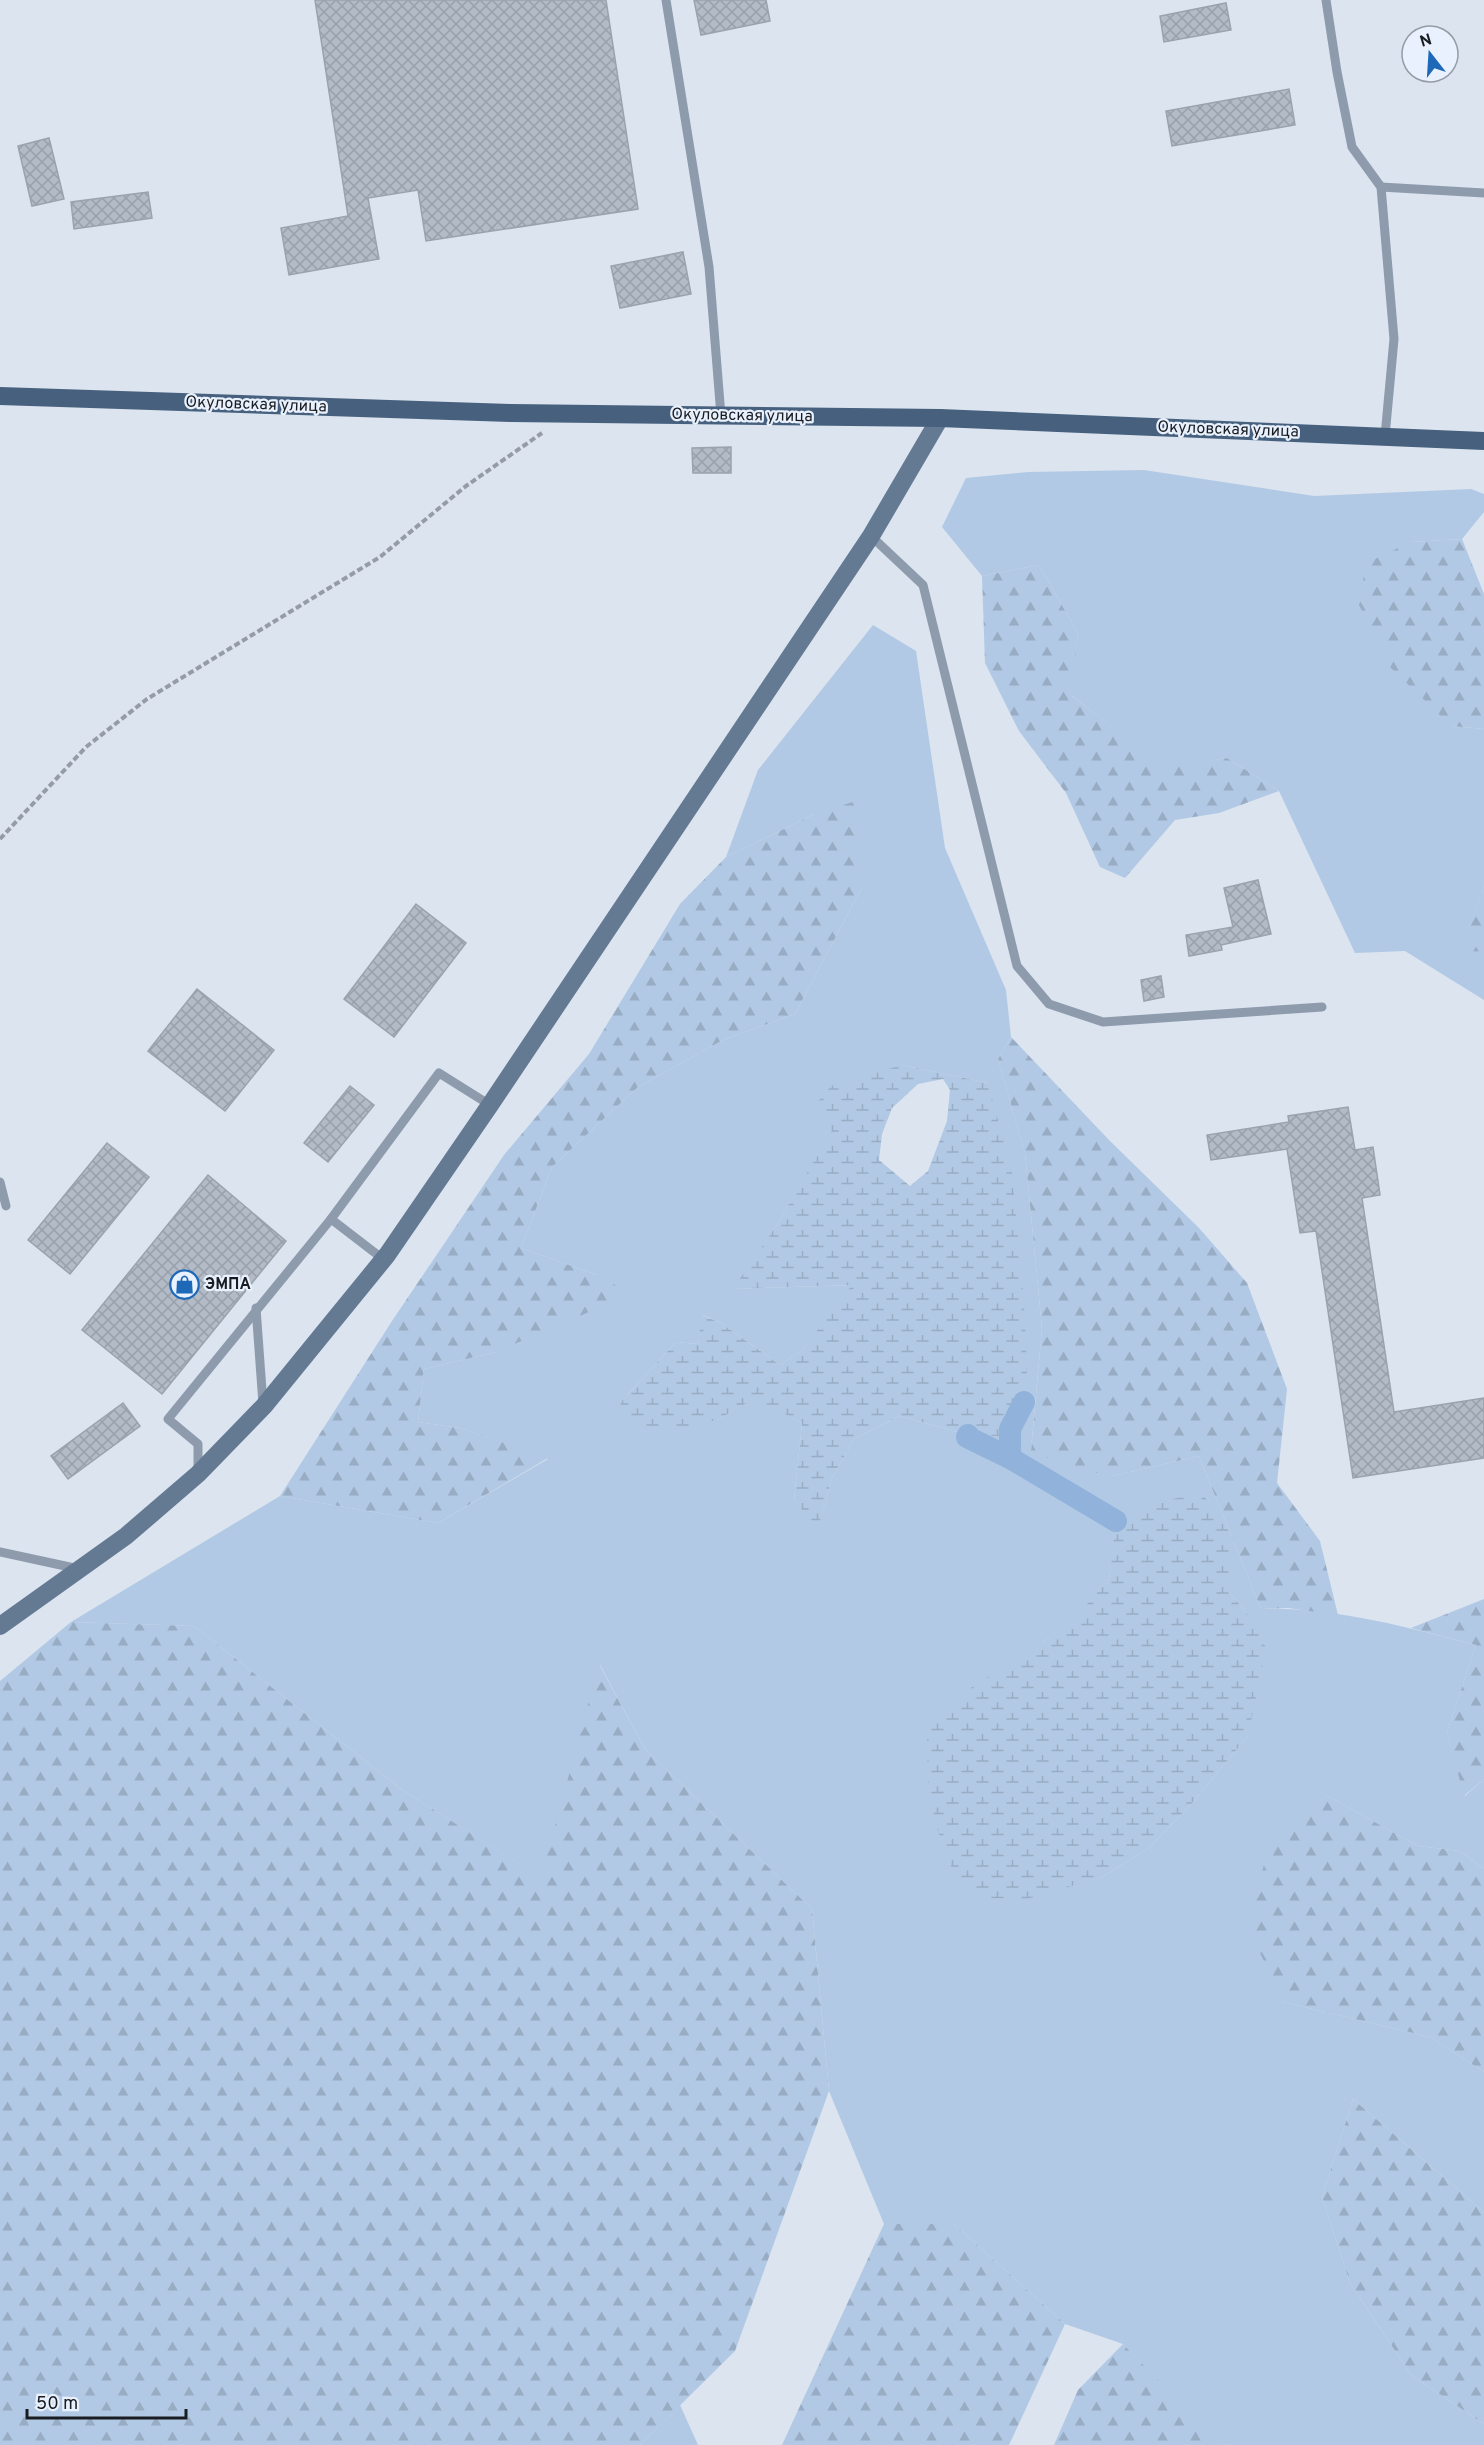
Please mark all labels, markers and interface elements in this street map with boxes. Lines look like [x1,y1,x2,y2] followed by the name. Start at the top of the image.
[1400,24,1460,84] north arrow
[1418,30,1435,53] text: N
[185,393,327,417] street label: Окуловская улица
[671,405,813,427] street label: Окуловская улица
[1157,418,1299,442] street label: Окуловская улица
[168,1269,200,1301] shop icon: ЭМПА
[205,1275,251,1295] place label: ЭМПА
[27,2382,186,2420] scale bar
[36,2393,78,2416] text: 50 m

